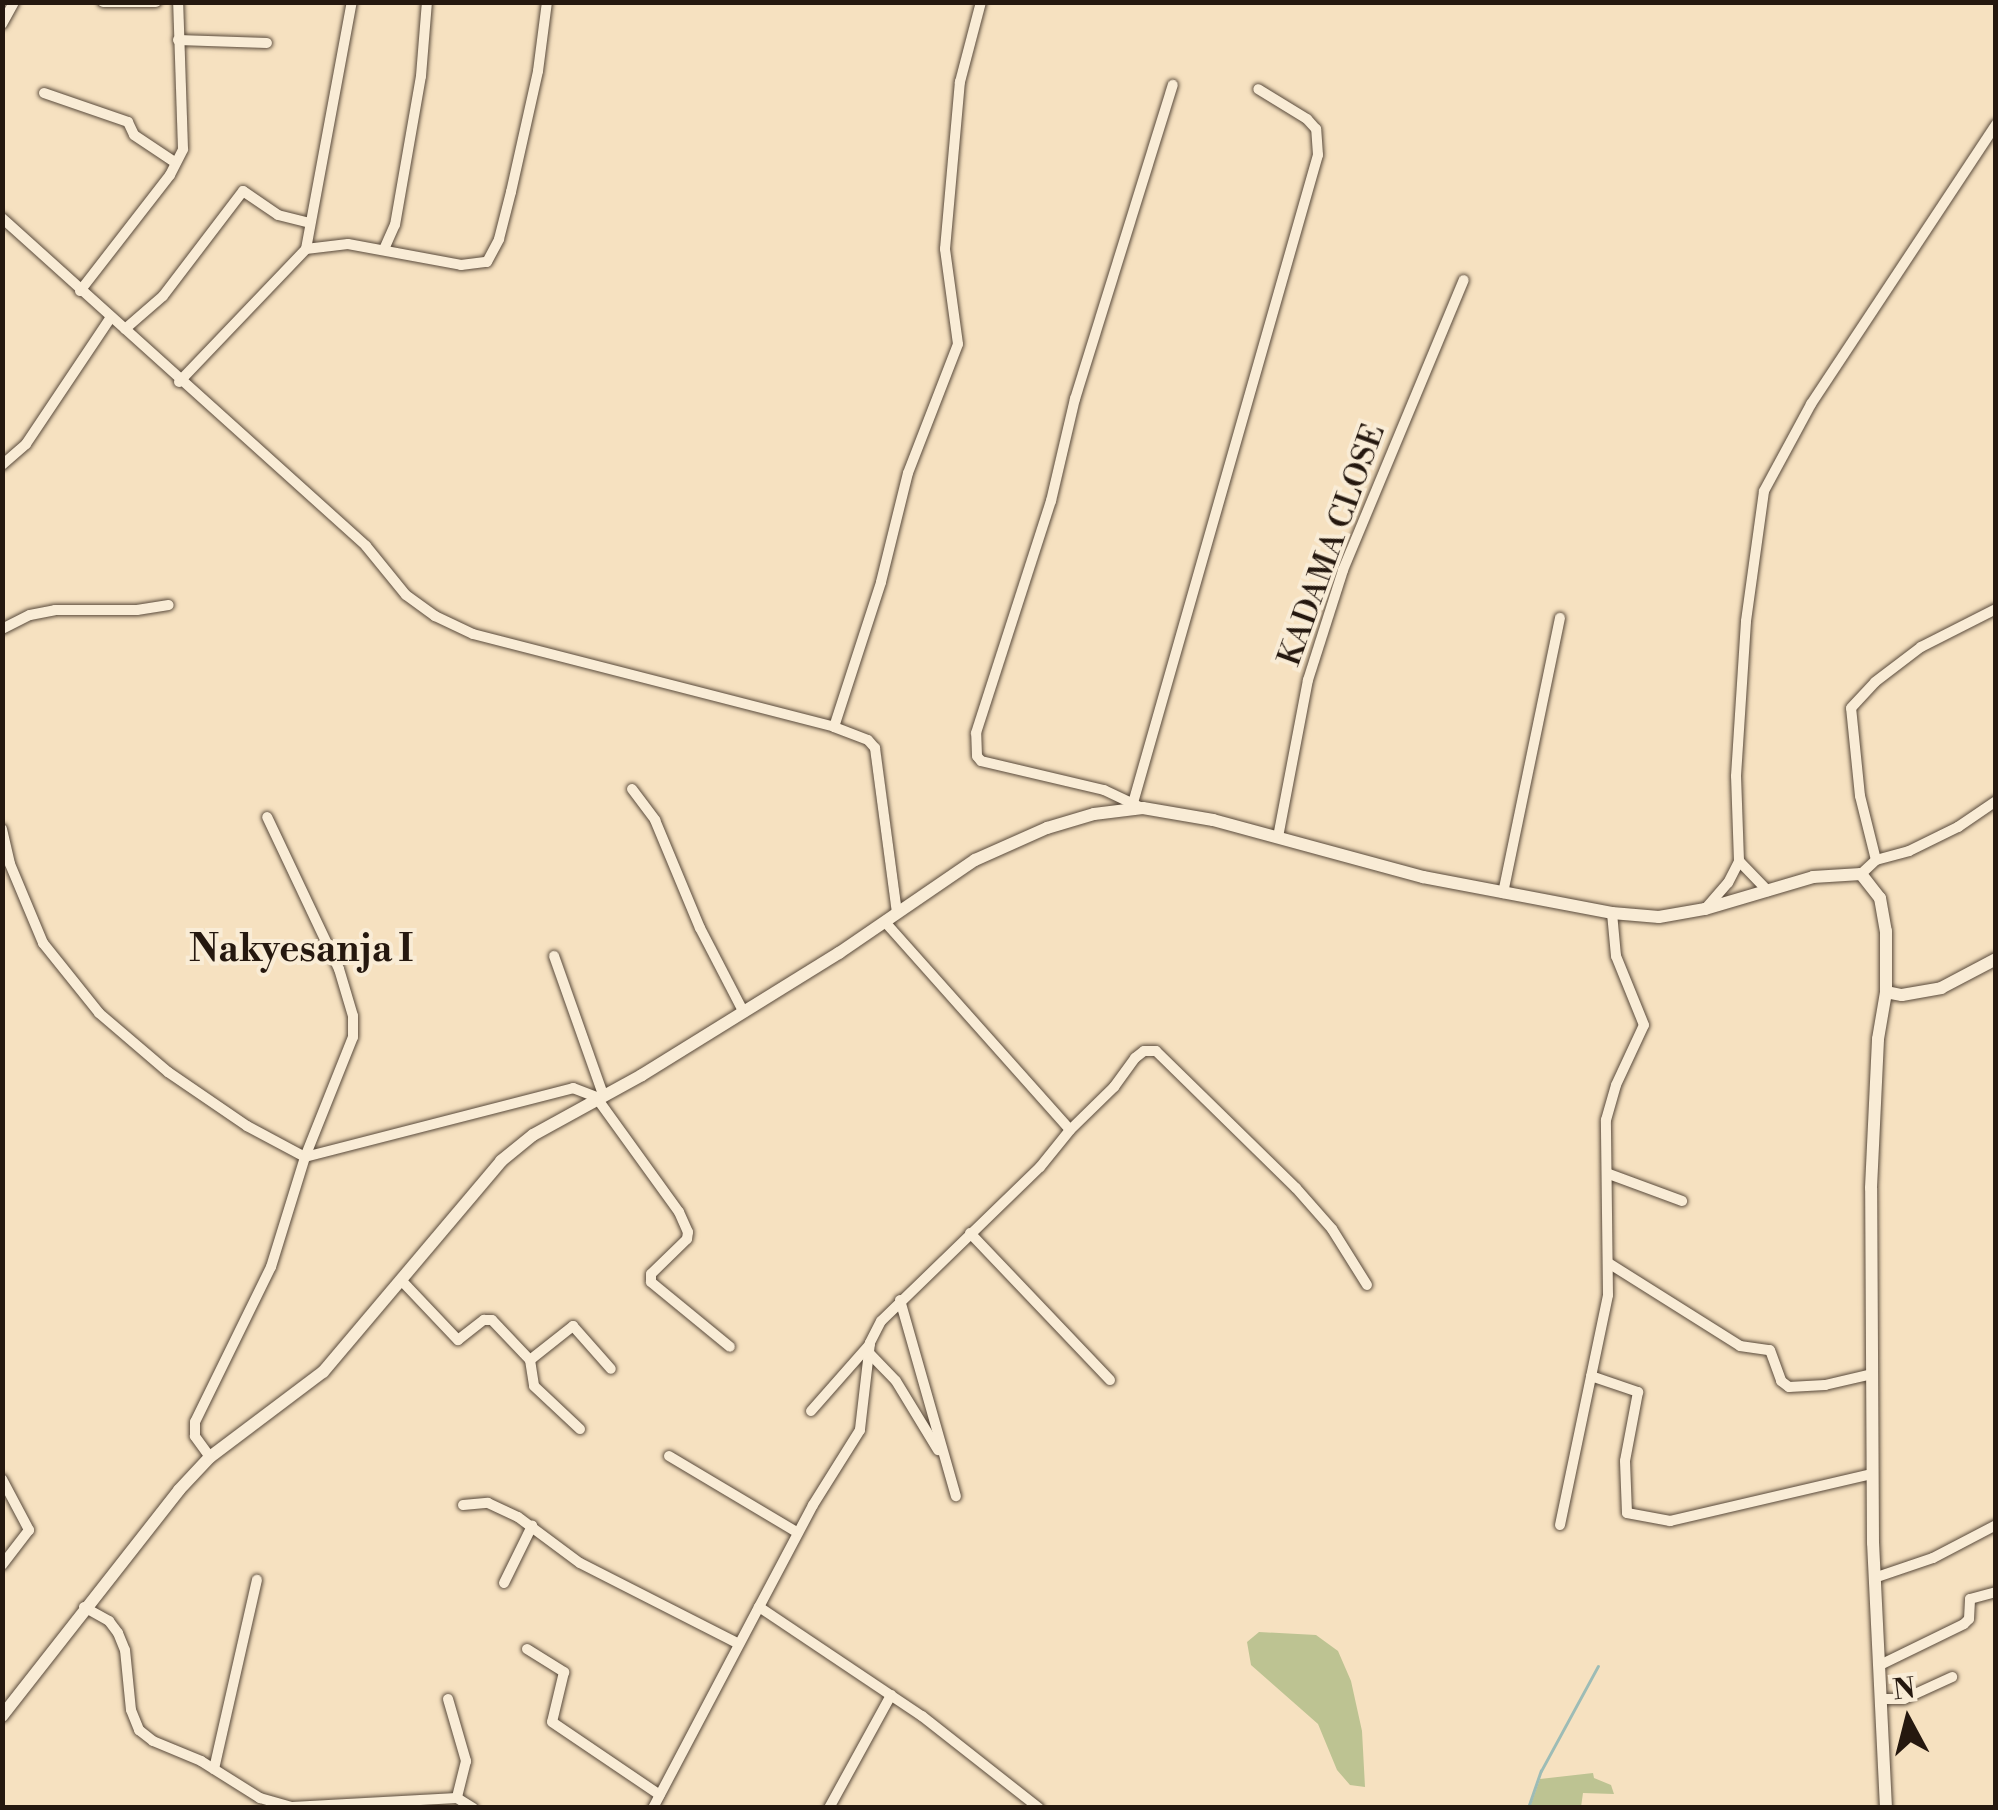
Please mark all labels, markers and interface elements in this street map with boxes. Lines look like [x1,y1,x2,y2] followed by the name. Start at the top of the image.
[1270,419,1394,671] street label: KADAMA CLOSE
[189,927,413,973] district label: Nakyesanja I
[1858,1670,1958,1770] north arrow
[1891,1671,1917,1708] text: N

